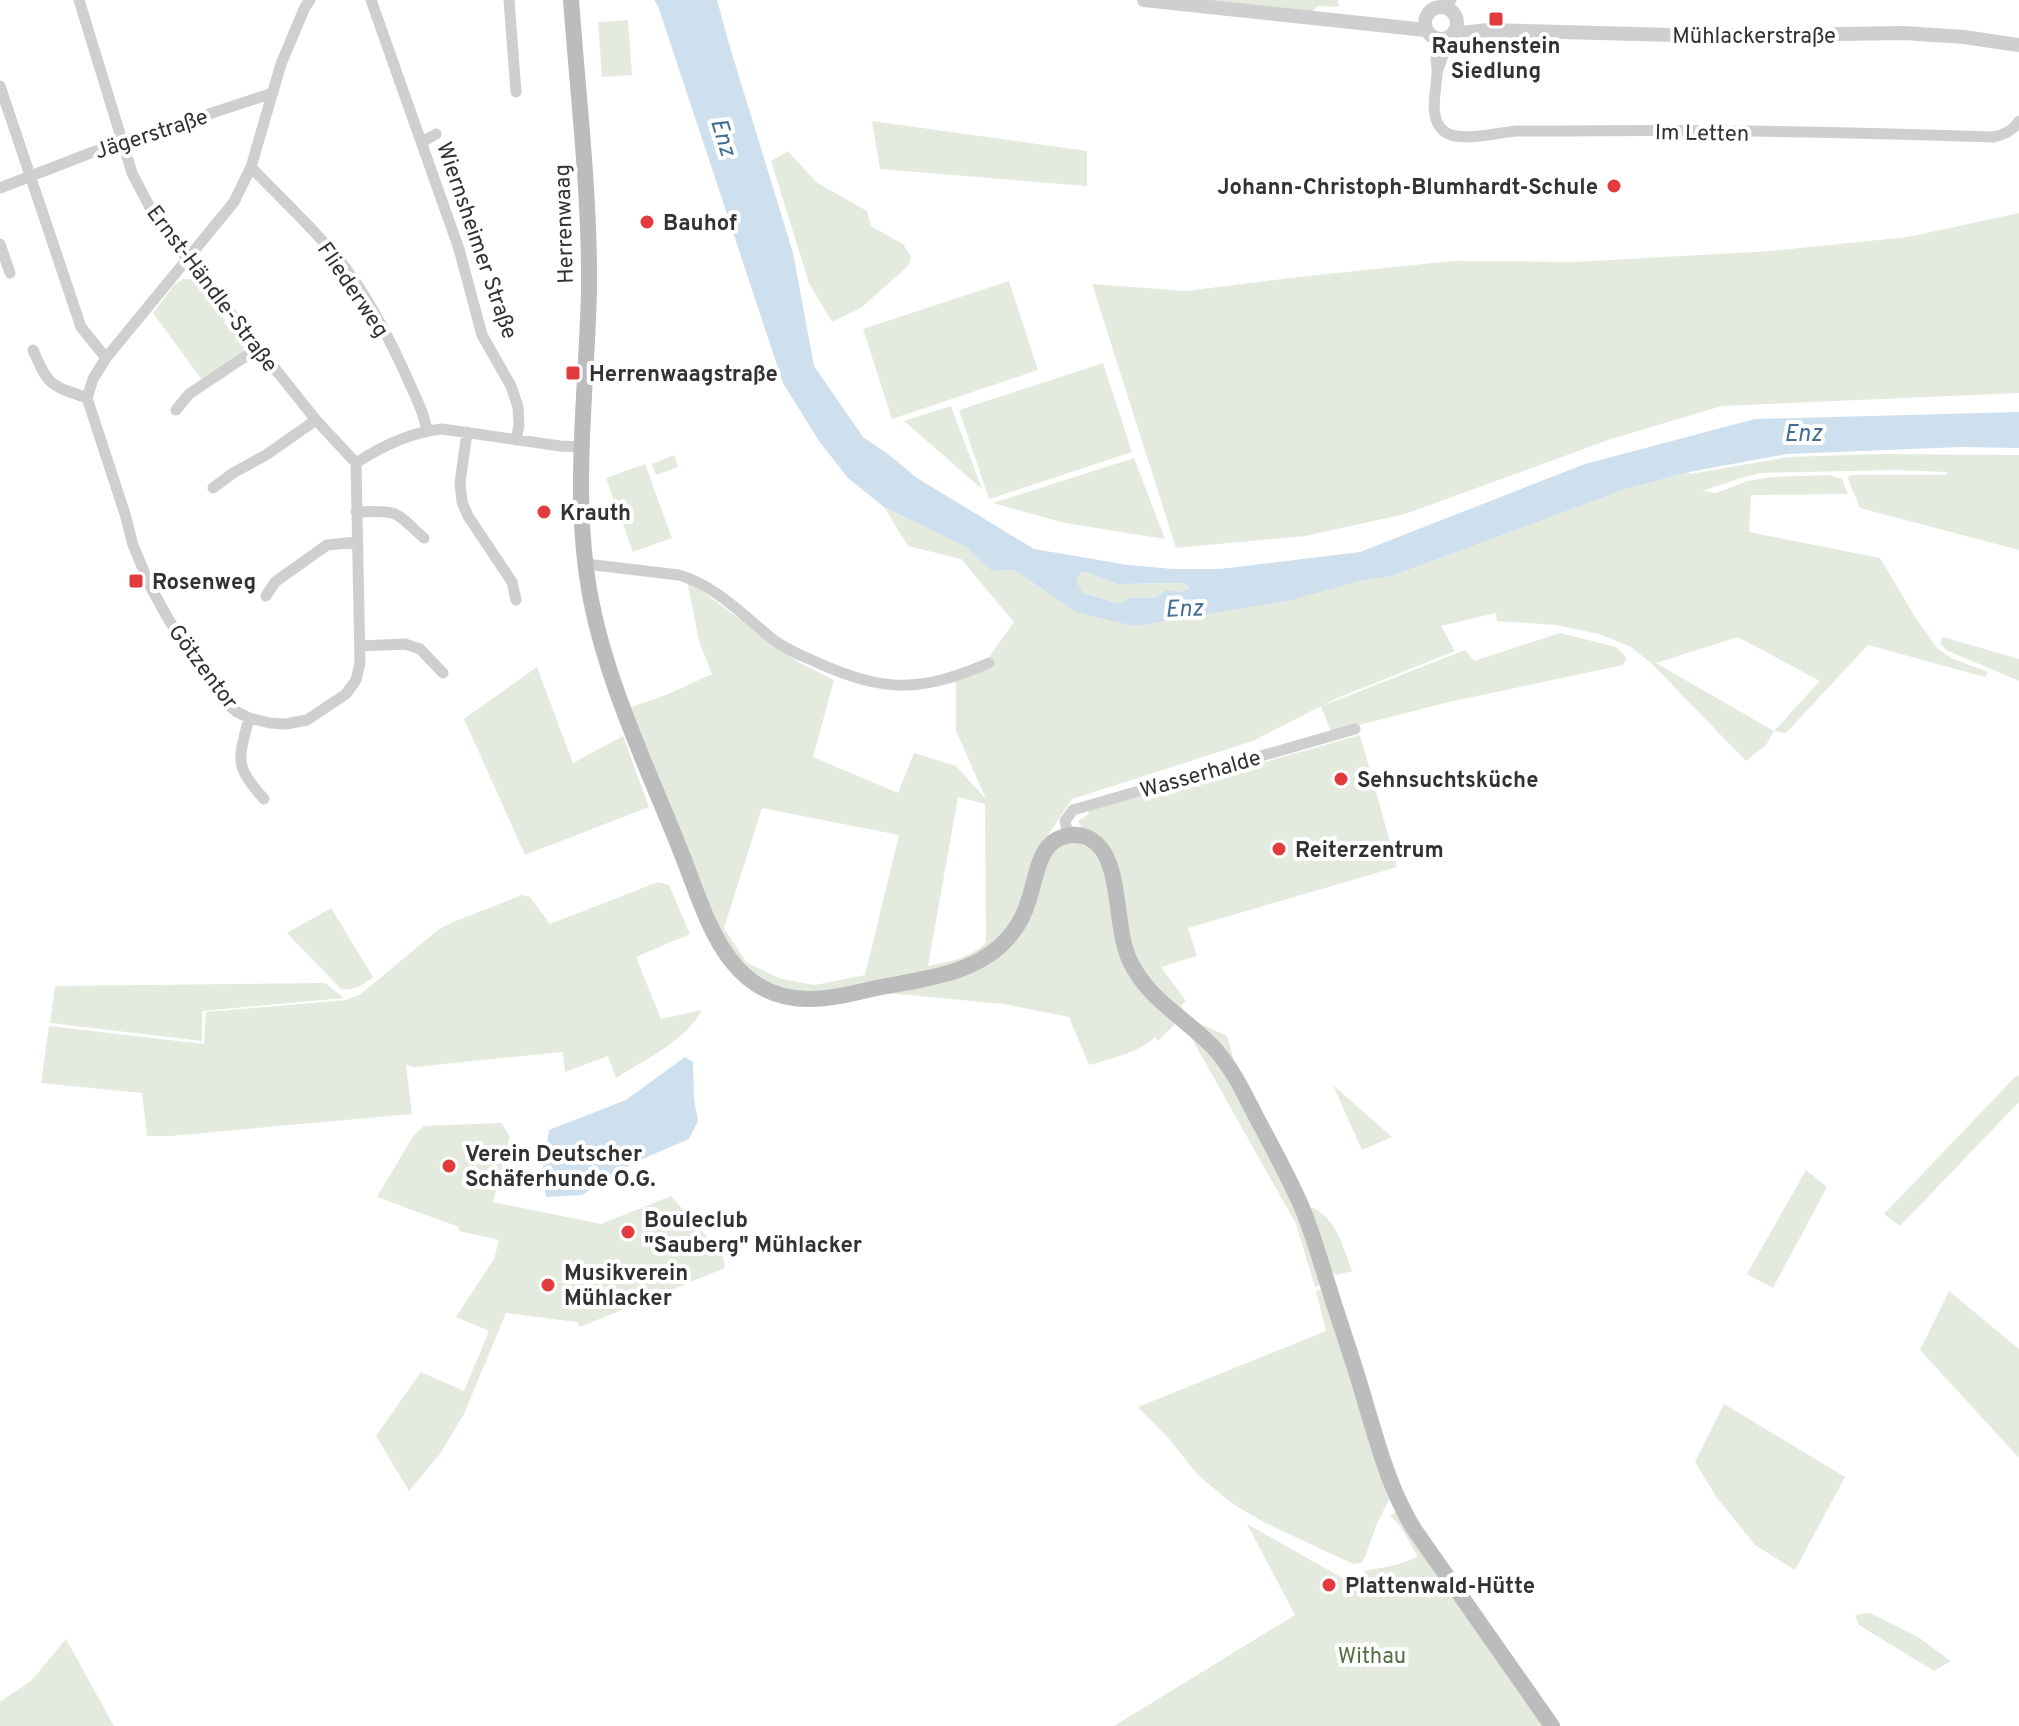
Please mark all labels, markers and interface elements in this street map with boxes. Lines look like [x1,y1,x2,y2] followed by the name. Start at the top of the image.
[1487,10,1505,28] marker: Rauhenstein Siedlung
[1672,24,1836,51] street label: Mühlackerstraße
[1432,34,1560,86] place label: Rauhenstein Siedlung
[92,104,212,166] street label: Jägerstraße
[702,115,742,161] water label: Enz
[1655,120,1749,149] street label: Im Letten
[429,139,522,343] street label: Wiernsheimer Straße
[550,164,581,284] street label: Herrenwaag
[1217,175,1598,202] place label: Johann-Christoph-Blumhardt-Schule
[1605,177,1623,195] marker: Johann-Christoph-Blumhardt-Schule
[140,201,282,378] street label: Ernst-Händle-Straße
[663,211,737,238] place label: Bauhof
[638,213,656,231] marker: Bauhof
[310,238,394,343] street label: Fliederweg
[589,362,778,389] place label: Herrenwaagstraße
[564,364,582,382] marker: Herrenwaagstraße
[1784,420,1823,450] water label: Enz
[560,501,631,528] place label: Krauth
[535,503,553,521] marker: Krauth
[152,570,256,597] place label: Rosenweg
[127,572,145,590] marker: Rosenweg
[1164,594,1205,626] water label: Enz
[161,620,243,716] street label: Götzentor
[1137,745,1264,806] street label: Wasserhalde
[1357,768,1538,795] place label: Sehnsuchtsküche
[1332,770,1350,788] marker: Sehnsuchtsküche
[1295,838,1444,865] place label: Reiterzentrum
[1270,840,1288,858] marker: Reiterzentrum
[465,1142,655,1194] place label: Verein Deutscher Schäferhunde O.G.
[440,1157,458,1175] marker: Verein Deutscher Schäferhunde O.G.
[644,1208,862,1260] place label: Bouleclub "Sauberg" Mühlacker
[619,1223,637,1241] marker: Bouleclub "Sauberg" Mühlacker
[564,1261,688,1313] place label: Musikverein Mühlacker
[539,1276,557,1294] marker: Musikverein Mühlacker
[1345,1574,1535,1601] place label: Plattenwald-Hütte
[1320,1576,1338,1594] marker: Plattenwald-Hütte
[1338,1644,1406,1671] park label: Withau

